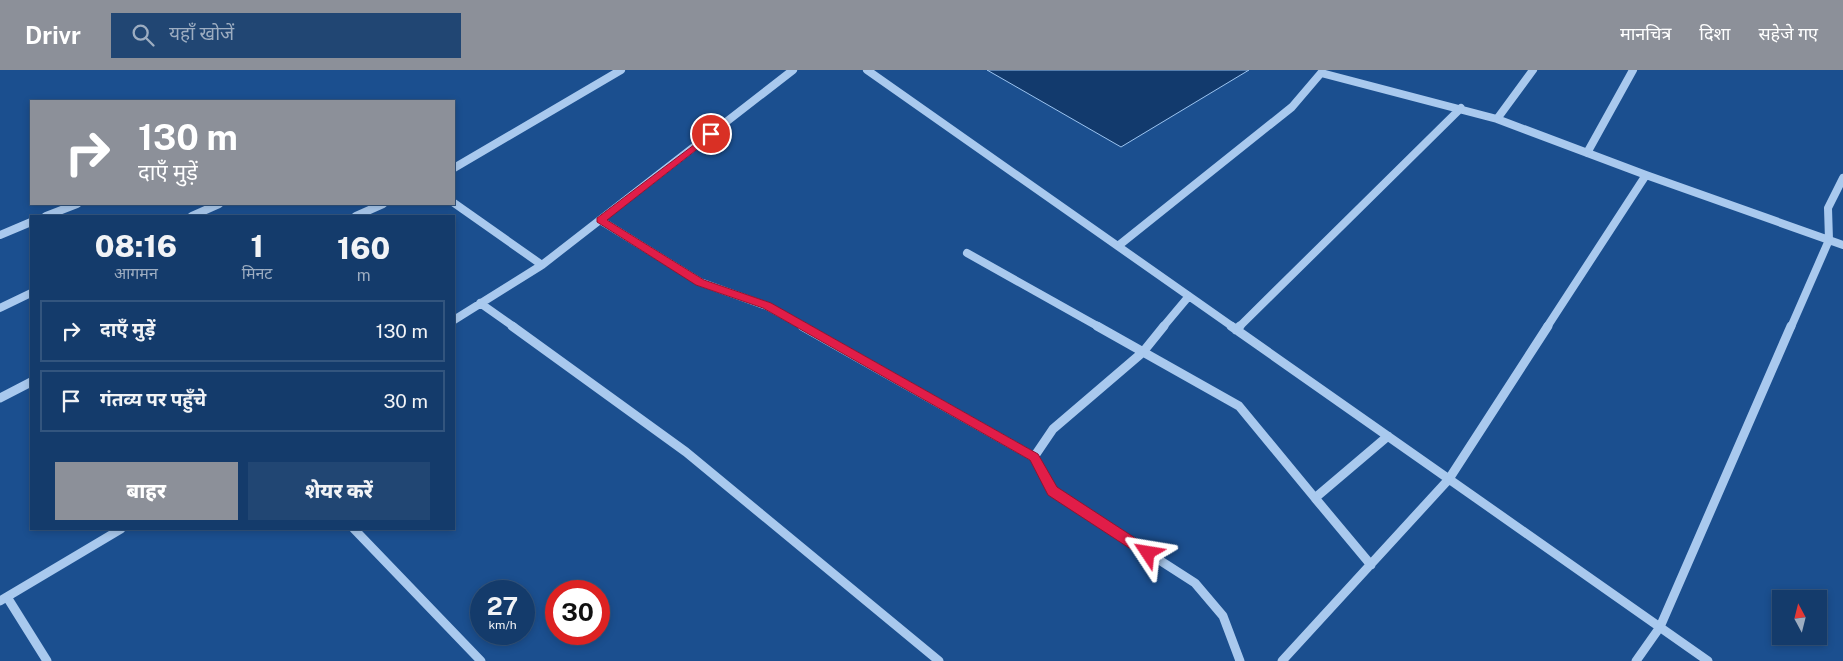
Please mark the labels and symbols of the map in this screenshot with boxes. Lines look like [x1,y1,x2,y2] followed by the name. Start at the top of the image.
[690,113,732,155] pin
[1121,526,1173,578] position arrow
[545,580,610,645] speed limit sign: 30
[1772,590,1828,645] north arrow

